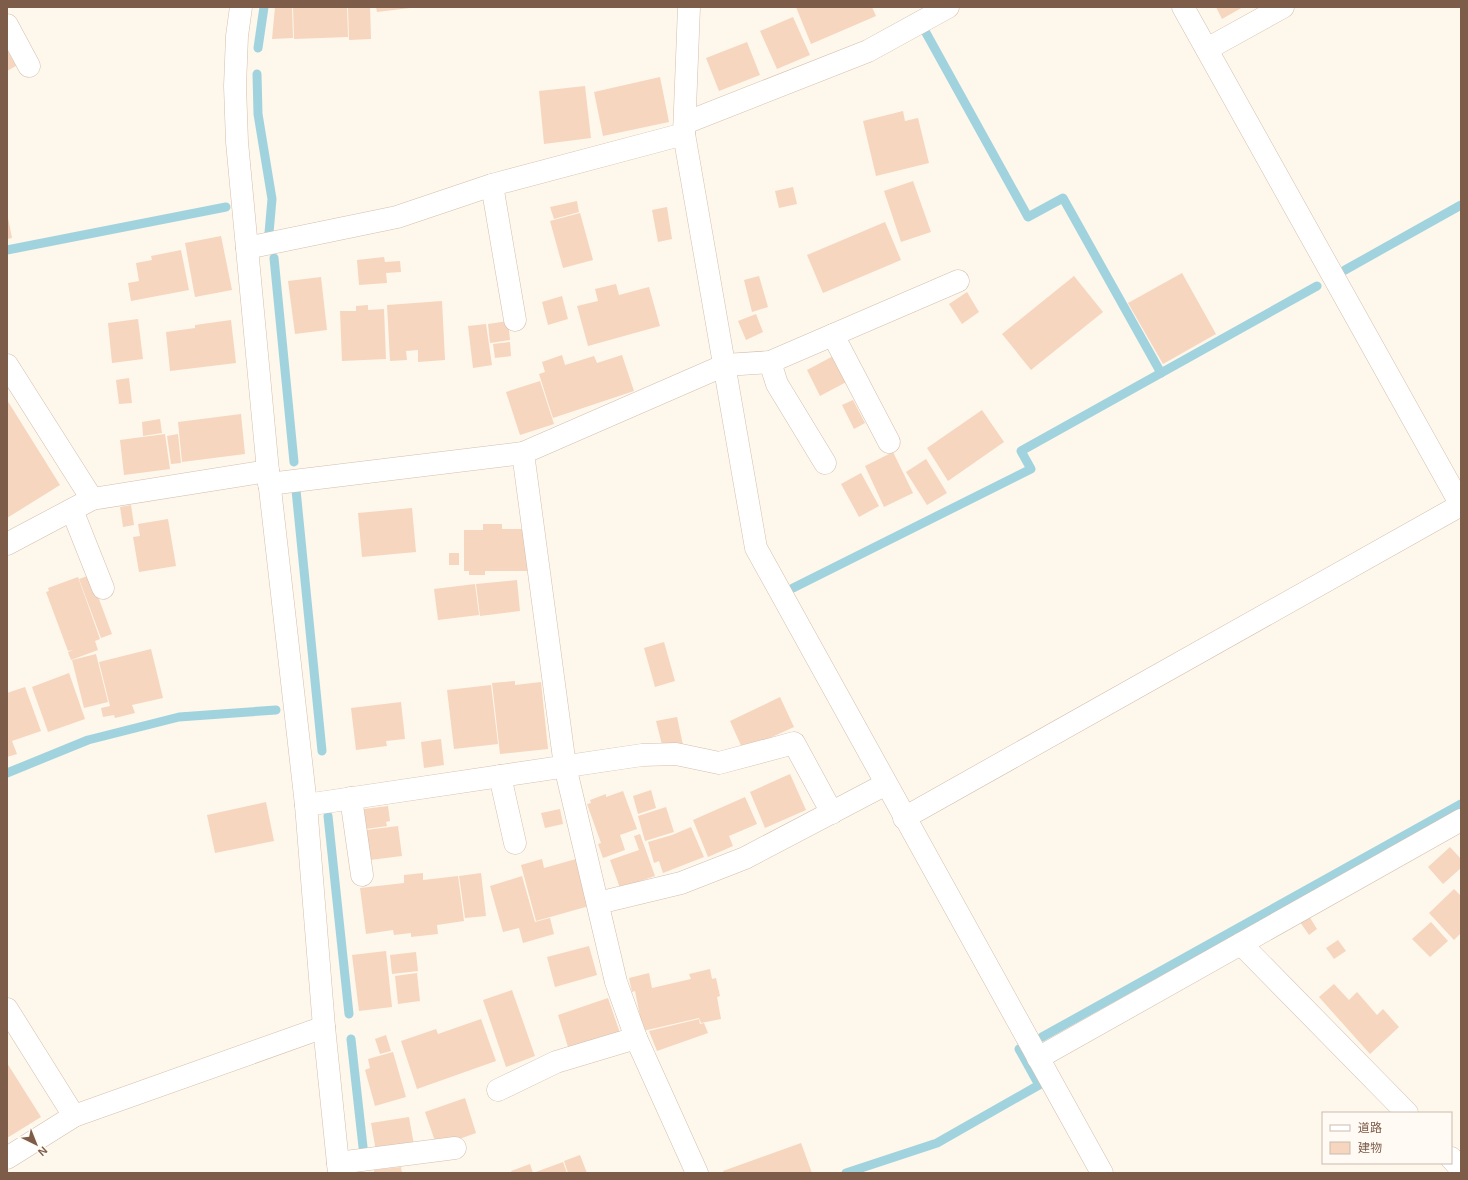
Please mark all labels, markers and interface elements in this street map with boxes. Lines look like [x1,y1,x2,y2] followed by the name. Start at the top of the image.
[1322,1112,1452,1164] legend
[1358,1121,1382,1135] text: 道路
[16,1124,56,1164] north arrow
[1358,1141,1382,1155] text: 建物
[36,1144,50,1158] text: N

